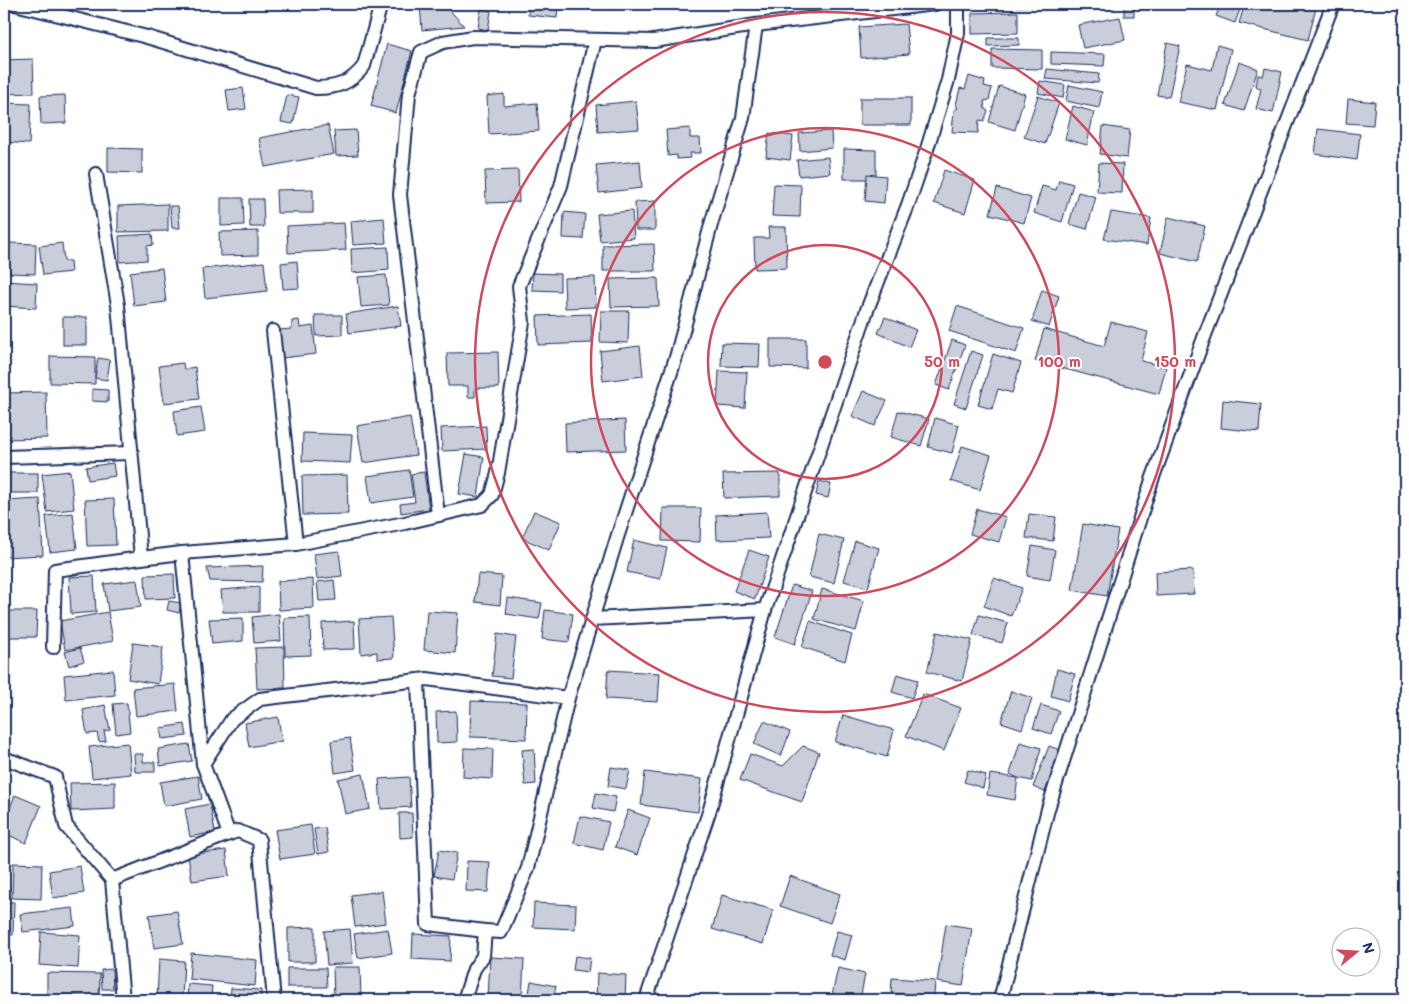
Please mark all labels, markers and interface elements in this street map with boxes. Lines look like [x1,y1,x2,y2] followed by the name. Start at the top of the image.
[924,351,960,371] text: 50 m
[1037,351,1081,371] text: 100 m
[1154,351,1196,371] text: 150 m
[816,353,834,371] centre of rings
[1332,926,1382,976] north arrow
[1358,940,1380,956] text: N

